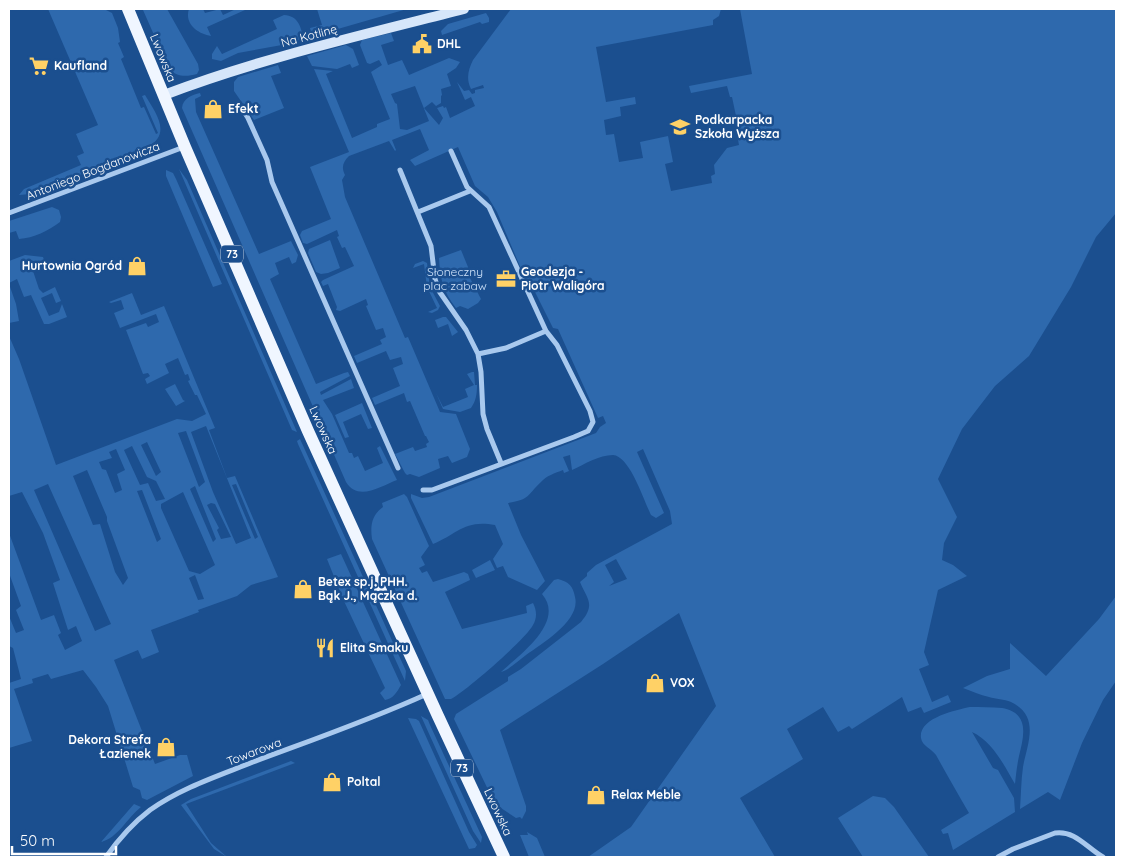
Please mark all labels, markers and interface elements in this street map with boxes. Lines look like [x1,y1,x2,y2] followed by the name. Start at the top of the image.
[279,21,339,50] street label: Na Kotlinę
[147,31,180,84] street label: Lwowska
[411,33,433,55] public building icon: DHL
[437,36,461,51] place label: DHL
[28,55,50,77] supermarket icon: Kaufland
[54,58,107,73] place label: Kaufland
[202,98,224,120] shop icon: Efekt
[228,101,259,116] place label: Efekt
[695,112,779,141] place label: Podkarpacka Szkoła Wyższa
[669,116,691,138] school or university icon: Podkarpacka Szkoła Wyższa
[24,138,162,203] street label: Antoniego Bogdanowicza
[221,245,243,262] road number: 73
[126,255,148,277] shop icon: Hurtownia Ogród
[22,258,122,273] place label: Hurtownia Ogród
[423,264,487,293] park label: Słoneczny plac zabaw
[521,264,605,293] place label: Geodezja - Piotr Waligóra
[495,268,517,290] office icon: Geodezja - Piotr Waligóra
[306,404,341,456] street label: Lwowska
[318,574,417,603] place label: Betex sp.j. PHH. Bąk J., Mączka d.
[292,578,314,600] shop icon: Betex sp.j. PHH. Bąk J., Mączka d.
[314,637,336,659] restaurant icon: Elita Smaku
[340,640,408,655] place label: Elita Smaku
[644,672,666,694] shop icon: VOX
[670,675,695,690] place label: VOX
[68,732,151,761] place label: Dekora Strefa Łazienek
[224,734,283,769] street label: Towarowa
[155,736,177,758] shop icon: Dekora Strefa Łazienek
[451,760,473,776] road number: 73
[321,771,343,793] shop icon: Poltal
[347,774,381,789] place label: Poltal
[585,784,607,806] shop icon: Relax Meble
[481,786,516,838] street label: Lwowska
[611,787,681,802] place label: Relax Meble
[12,824,116,856] scale bar
[20,831,55,850] text: 50 m

